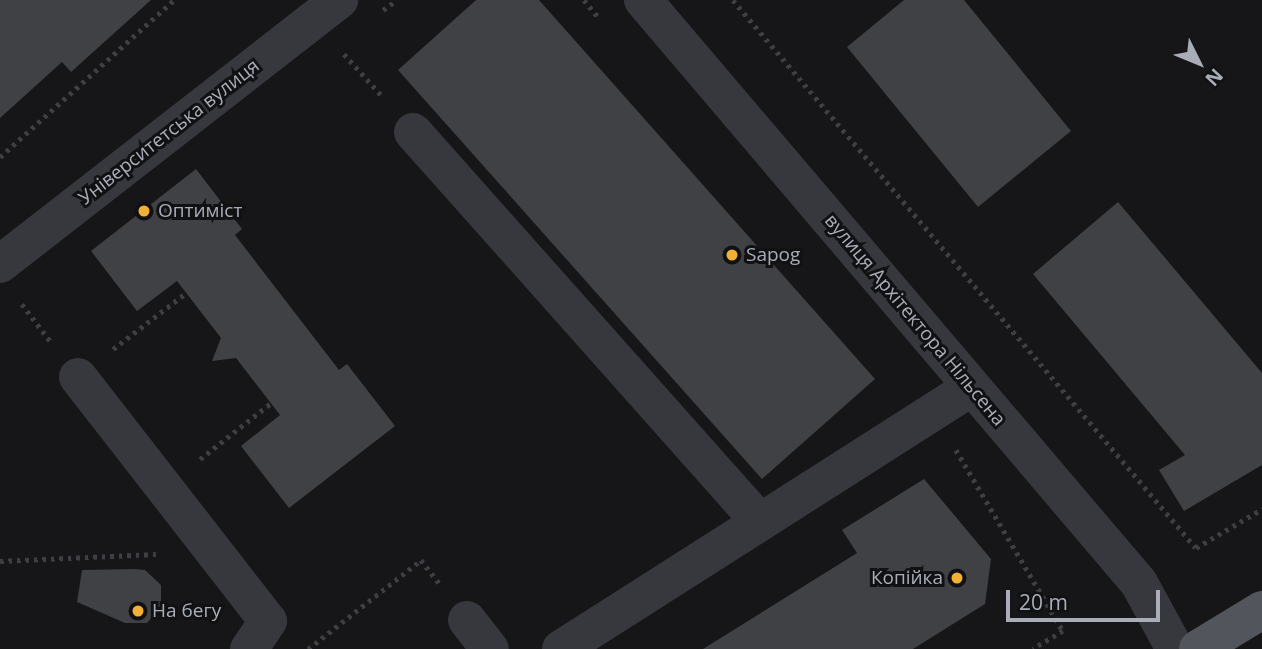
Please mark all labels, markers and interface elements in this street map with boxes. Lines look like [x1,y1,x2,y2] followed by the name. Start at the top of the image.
[1164,28,1234,98] north arrow
[74,54,264,210] street label: Університетська вулиця
[1200,63,1229,92] text: N
[158,200,242,222] place label: Оптиміст
[136,203,152,219] marker: Оптиміст
[820,210,1010,430] street label: вулиця Архітектора Нільсена
[746,244,800,266] place label: Sapog
[724,247,740,263] marker: Sapog
[871,567,943,589] place label: Копійка
[949,570,965,586] marker: Копійка
[1010,576,1164,620] scale bar
[1019,588,1068,616] text: 20 m
[152,600,221,622] place label: На бегу
[130,603,146,619] marker: На бегу

